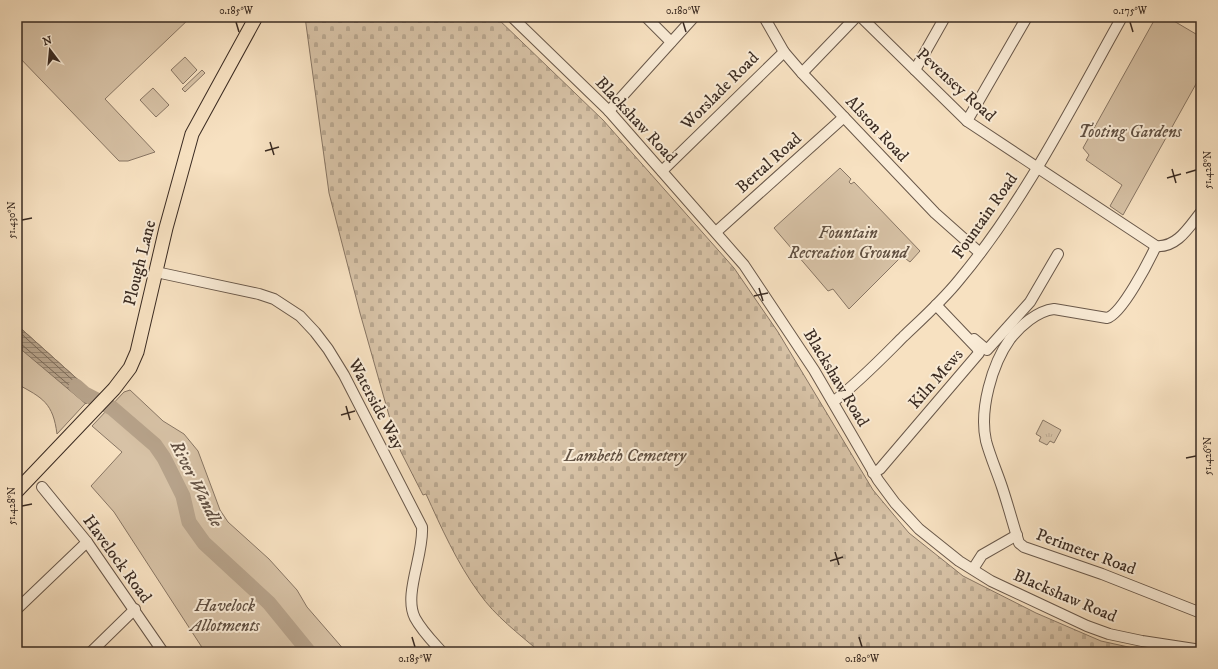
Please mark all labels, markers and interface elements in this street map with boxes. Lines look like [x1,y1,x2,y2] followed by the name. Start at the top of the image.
[219,5,254,17] text: 0.185°W
[666,5,701,17] text: 0.180°W
[1113,5,1148,17] text: 0.175°W
[30,30,70,70] north arrow
[41,33,54,49] text: N
[912,43,1001,127] street label: Pevensey Road
[676,47,764,135] street label: Worslade Road
[590,72,682,168] street label: Blackshaw Road
[841,91,914,167] street label: Alston Road
[1078,121,1183,143] park label: Tooting Gardens
[732,127,807,198] street label: Bertal Road
[1202,151,1214,189] text: 51.428°N
[947,168,1023,263] street label: Fountain Road
[6,201,18,239] text: 51.430°N
[119,218,161,308] street label: Plough Lane
[787,222,911,264] park label: Fountain Recreation Ground
[798,325,874,431] street label: Blackshaw Road
[904,344,968,414] street label: Kiln Mews
[342,354,410,454] street label: Waterside Way
[164,436,228,532] water label: River Wandle
[1202,437,1214,475] text: 51.426°N
[563,445,687,467] park label: Lambeth Cemetery
[6,487,18,525] text: 51.428°N
[78,511,157,608] street label: Havelock Road
[1033,524,1139,580] street label: Perimeter Road
[1010,564,1120,628] street label: Blackshaw Road
[188,595,261,637] park label: Havelock Allotments
[398,653,433,665] text: 0.185°W
[845,653,880,665] text: 0.180°W

